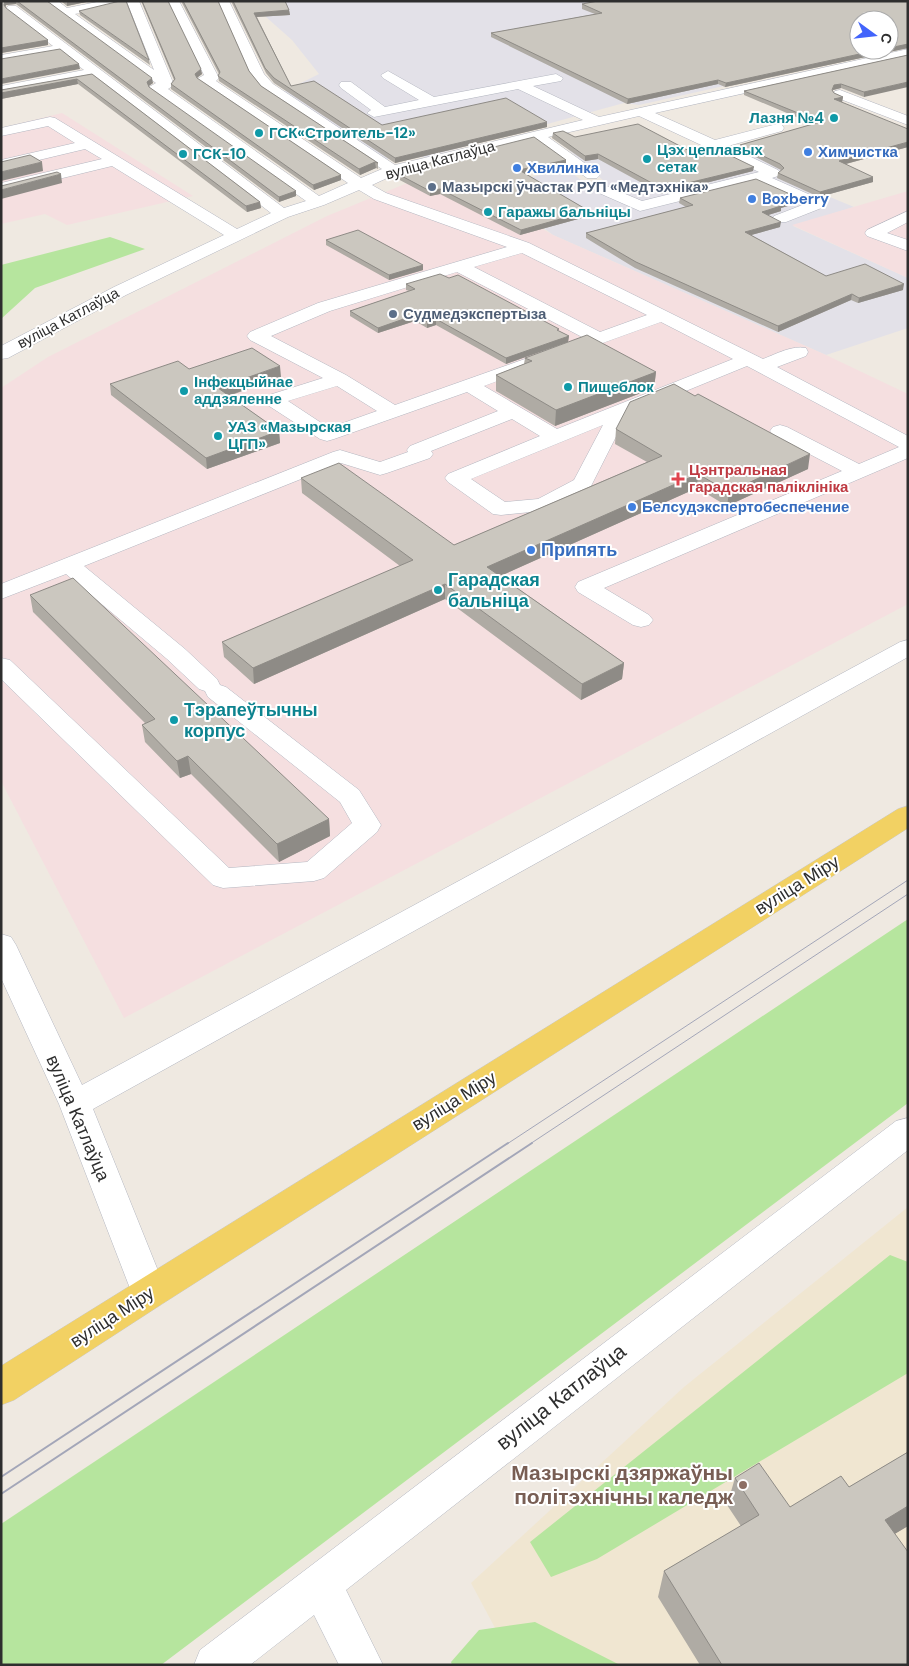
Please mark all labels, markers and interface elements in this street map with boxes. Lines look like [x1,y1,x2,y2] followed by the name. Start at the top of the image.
[849,10,899,60] north arrow
[877,31,897,46] text: С
[749,108,824,128] place label: Лазня №4
[828,112,840,124] marker: Лазня №4
[269,123,416,143] place label: ГСК«Строитель-12»
[253,127,265,139] marker: ГСК«Строитель-12»
[383,136,498,184] street label: вуліца Катлаўца
[657,140,763,177] place label: Цэх цеплавых сетак
[818,142,898,162] place label: Химчистка
[193,144,246,164] place label: ГСК-10
[802,146,814,158] marker: Химчистка
[177,148,189,160] marker: ГСК-10
[641,153,653,165] marker: Цэх цеплавых сетак
[527,158,600,178] place label: Хвилинка
[511,162,523,174] marker: Хвилинка
[442,177,709,197] place label: Мазырскі ўчастак РУП «Медтэхніка»
[426,181,438,193] marker: Мазырскі ўчастак РУП «Медтэхніка»
[762,189,829,209] place label: Boxberry
[746,193,758,205] marker: Boxberry
[498,202,631,222] place label: Гаражы бальніцы
[482,206,494,218] marker: Гаражы бальніцы
[14,282,123,353] street label: вуліца Катлаўца
[403,304,547,324] place label: Судмедэкспертыза
[387,308,399,320] marker: Судмедэкспертыза
[194,372,293,409] place label: Інфекцыйнае аддзяленне
[578,377,654,397] place label: Пищеблок
[562,381,574,393] marker: Пищеблок
[178,385,190,397] marker: Інфекцыйнае аддзяленне
[228,417,351,454] place label: УАЗ «Мазырская ЦГП»
[212,430,224,442] marker: УАЗ «Мазырская ЦГП»
[689,460,849,497] place label: Цэнтральная гарадская паліклініка
[671,472,685,486] marker: Цэнтральная гарадская паліклініка
[642,497,849,517] place label: Белсудэкспертобеспечение
[626,501,638,513] marker: Белсудэкспертобеспечение
[541,538,617,562] place label: Припять
[525,544,537,556] marker: Припять
[448,568,540,613] place label: Гарадская бальніца
[432,584,444,596] marker: Гарадская бальніца
[184,698,318,743] place label: Тэрапеўтычны корпус
[168,714,180,726] marker: Тэрапеўтычны корпус
[750,850,844,920] street label: вуліца Міру
[41,1051,116,1186] street label: вуліца Катлаўца
[407,1066,501,1136] street label: вуліца Міру
[66,1281,158,1353] street label: вуліца Міру
[490,1337,632,1457] street label: вуліца Катлаўца
[511,1459,734,1511] place label: Мазырскі дзяржаўны політэхнічны каледж
[737,1479,749,1491] marker: Мазырскі дзяржаўны політэхнічны каледж

